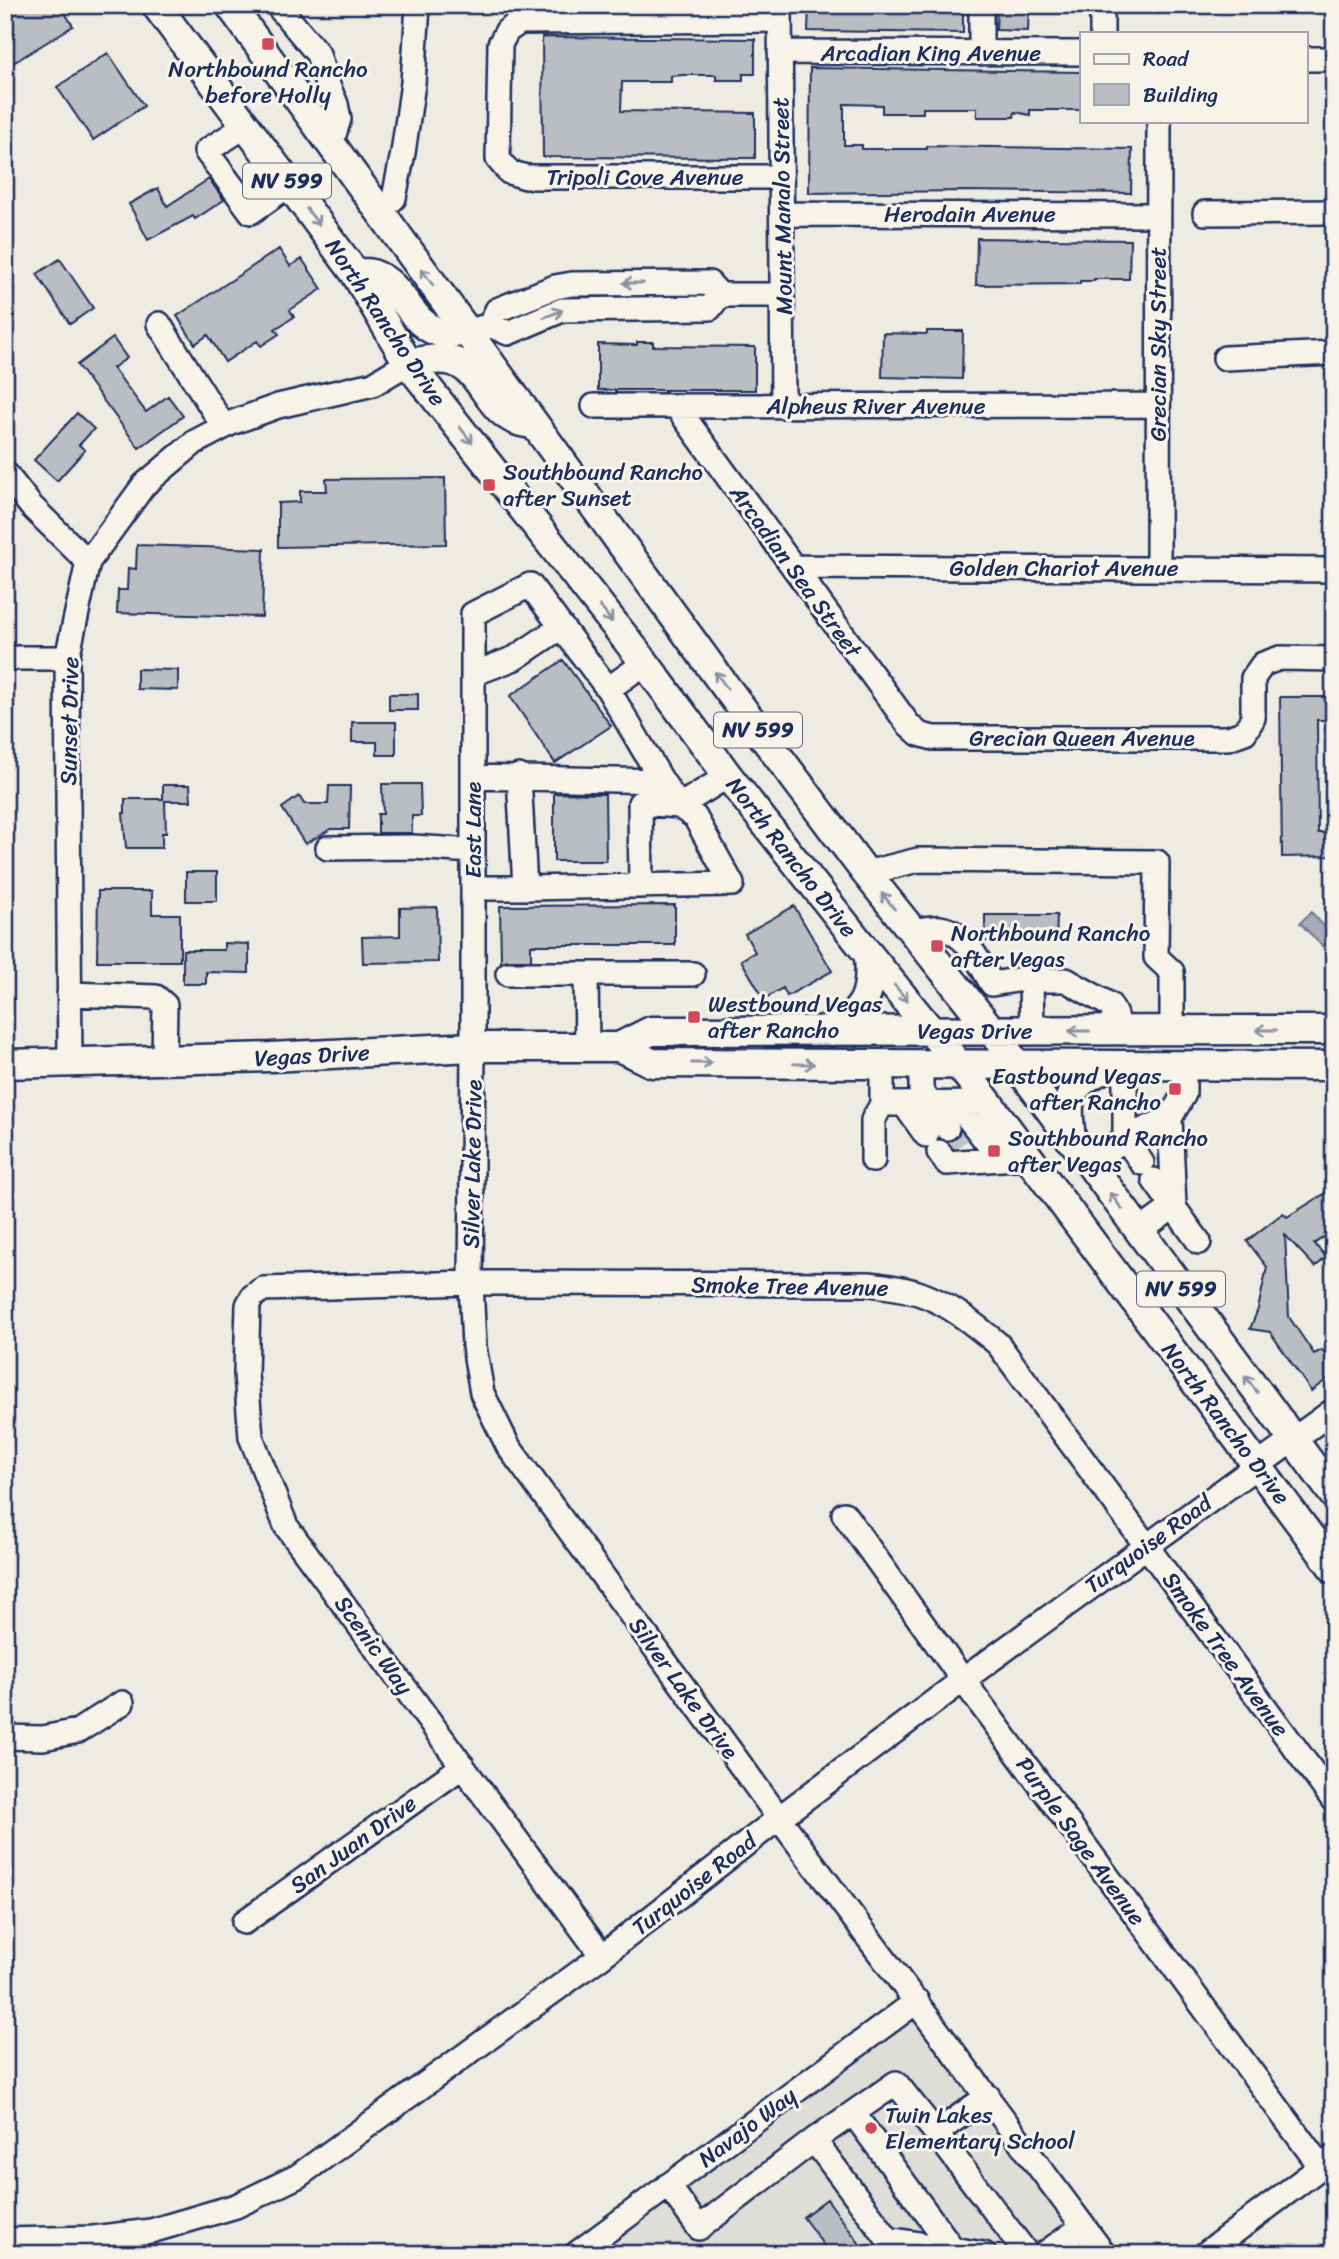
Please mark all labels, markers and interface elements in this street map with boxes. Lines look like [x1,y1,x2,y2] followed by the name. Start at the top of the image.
[1080,32,1308,122] legend
[820,33,1041,74] street label: Arcadian King Avenue
[260,36,276,52] marker: Northbound Rancho before Holly
[1143,40,1190,78] text: Road
[168,49,368,116] place label: Northbound Rancho before Holly
[1143,76,1219,114] text: Building
[760,97,805,315] street label: Mount Manalo Street
[546,157,744,198] street label: Tripoli Cove Avenue
[243,164,331,198] road number: NV 599
[884,194,1056,235] street label: Herodain Avenue
[306,207,321,226] one-way arrow
[314,230,457,415] street label: North Rancho Drive
[1138,247,1179,441] street label: Grecian Sky Street
[420,267,435,286] one-way arrow
[622,276,645,290] one-way arrow
[542,307,563,319] one-way arrow
[766,386,986,427] street label: Alpheus River Avenue
[458,426,473,444] one-way arrow
[503,452,703,519] place label: Southbound Rancho after Sunset
[718,475,874,668] street label: Arcadian Sea Street
[481,477,497,493] marker: Southbound Rancho after Sunset
[949,548,1179,589] street label: Golden Chariot Avenue
[599,605,614,623] one-way arrow
[48,656,91,786] street label: Sunset Drive
[714,672,729,690] one-way arrow
[714,712,802,748] road number: NV 599
[969,718,1195,759] street label: Grecian Queen Avenue
[715,767,868,947] street label: North Rancho Drive
[453,782,494,878] street label: East Lane
[881,892,896,911] one-way arrow
[951,913,1151,980] place label: Northbound Rancho after Vegas
[929,938,945,954] marker: Northbound Rancho after Vegas
[708,984,883,1051] place label: Westbound Vegas after Rancho
[893,984,909,1002] one-way arrow
[686,1009,702,1025] marker: Westbound Vegas after Rancho
[917,1011,1033,1052] street label: Vegas Drive
[1254,1023,1277,1037] one-way arrow
[1068,1024,1091,1038] one-way arrow
[253,1032,371,1079] street label: Vegas Drive
[690,1056,713,1070] one-way arrow
[992,1056,1161,1123] place label: Eastbound Vegas after Rancho
[793,1057,816,1071] one-way arrow
[451,1079,494,1249] street label: Silver Lake Drive
[1167,1081,1183,1097] marker: Eastbound Vegas after Rancho
[1008,1118,1208,1185] place label: Southbound Rancho after Vegas
[986,1143,1002,1159] marker: Southbound Rancho after Vegas
[1109,1192,1123,1211] one-way arrow
[691,1264,889,1309] street label: Smoke Tree Avenue
[1137,1272,1225,1306] road number: NV 599
[1150,1333,1301,1514] street label: North Rancho Drive
[1244,1375,1259,1393] one-way arrow
[1076,1483,1223,1605] street label: Turquoise Road
[1151,1563,1300,1746] street label: Smoke Tree Avenue
[323,1587,424,1704] street label: Scenic Way
[617,1608,750,1769] street label: Silver Lake Drive
[1005,1748,1157,1935] street label: Purple Sage Avenue
[281,1784,426,1905] street label: San Juan Drive
[623,1821,768,1947] street label: Turquoise Road
[689,2076,806,2179] street label: Navajo Way
[885,2095,1075,2162] place label: Twin Lakes Elementary School
[863,2120,879,2136] marker: Twin Lakes Elementary School

